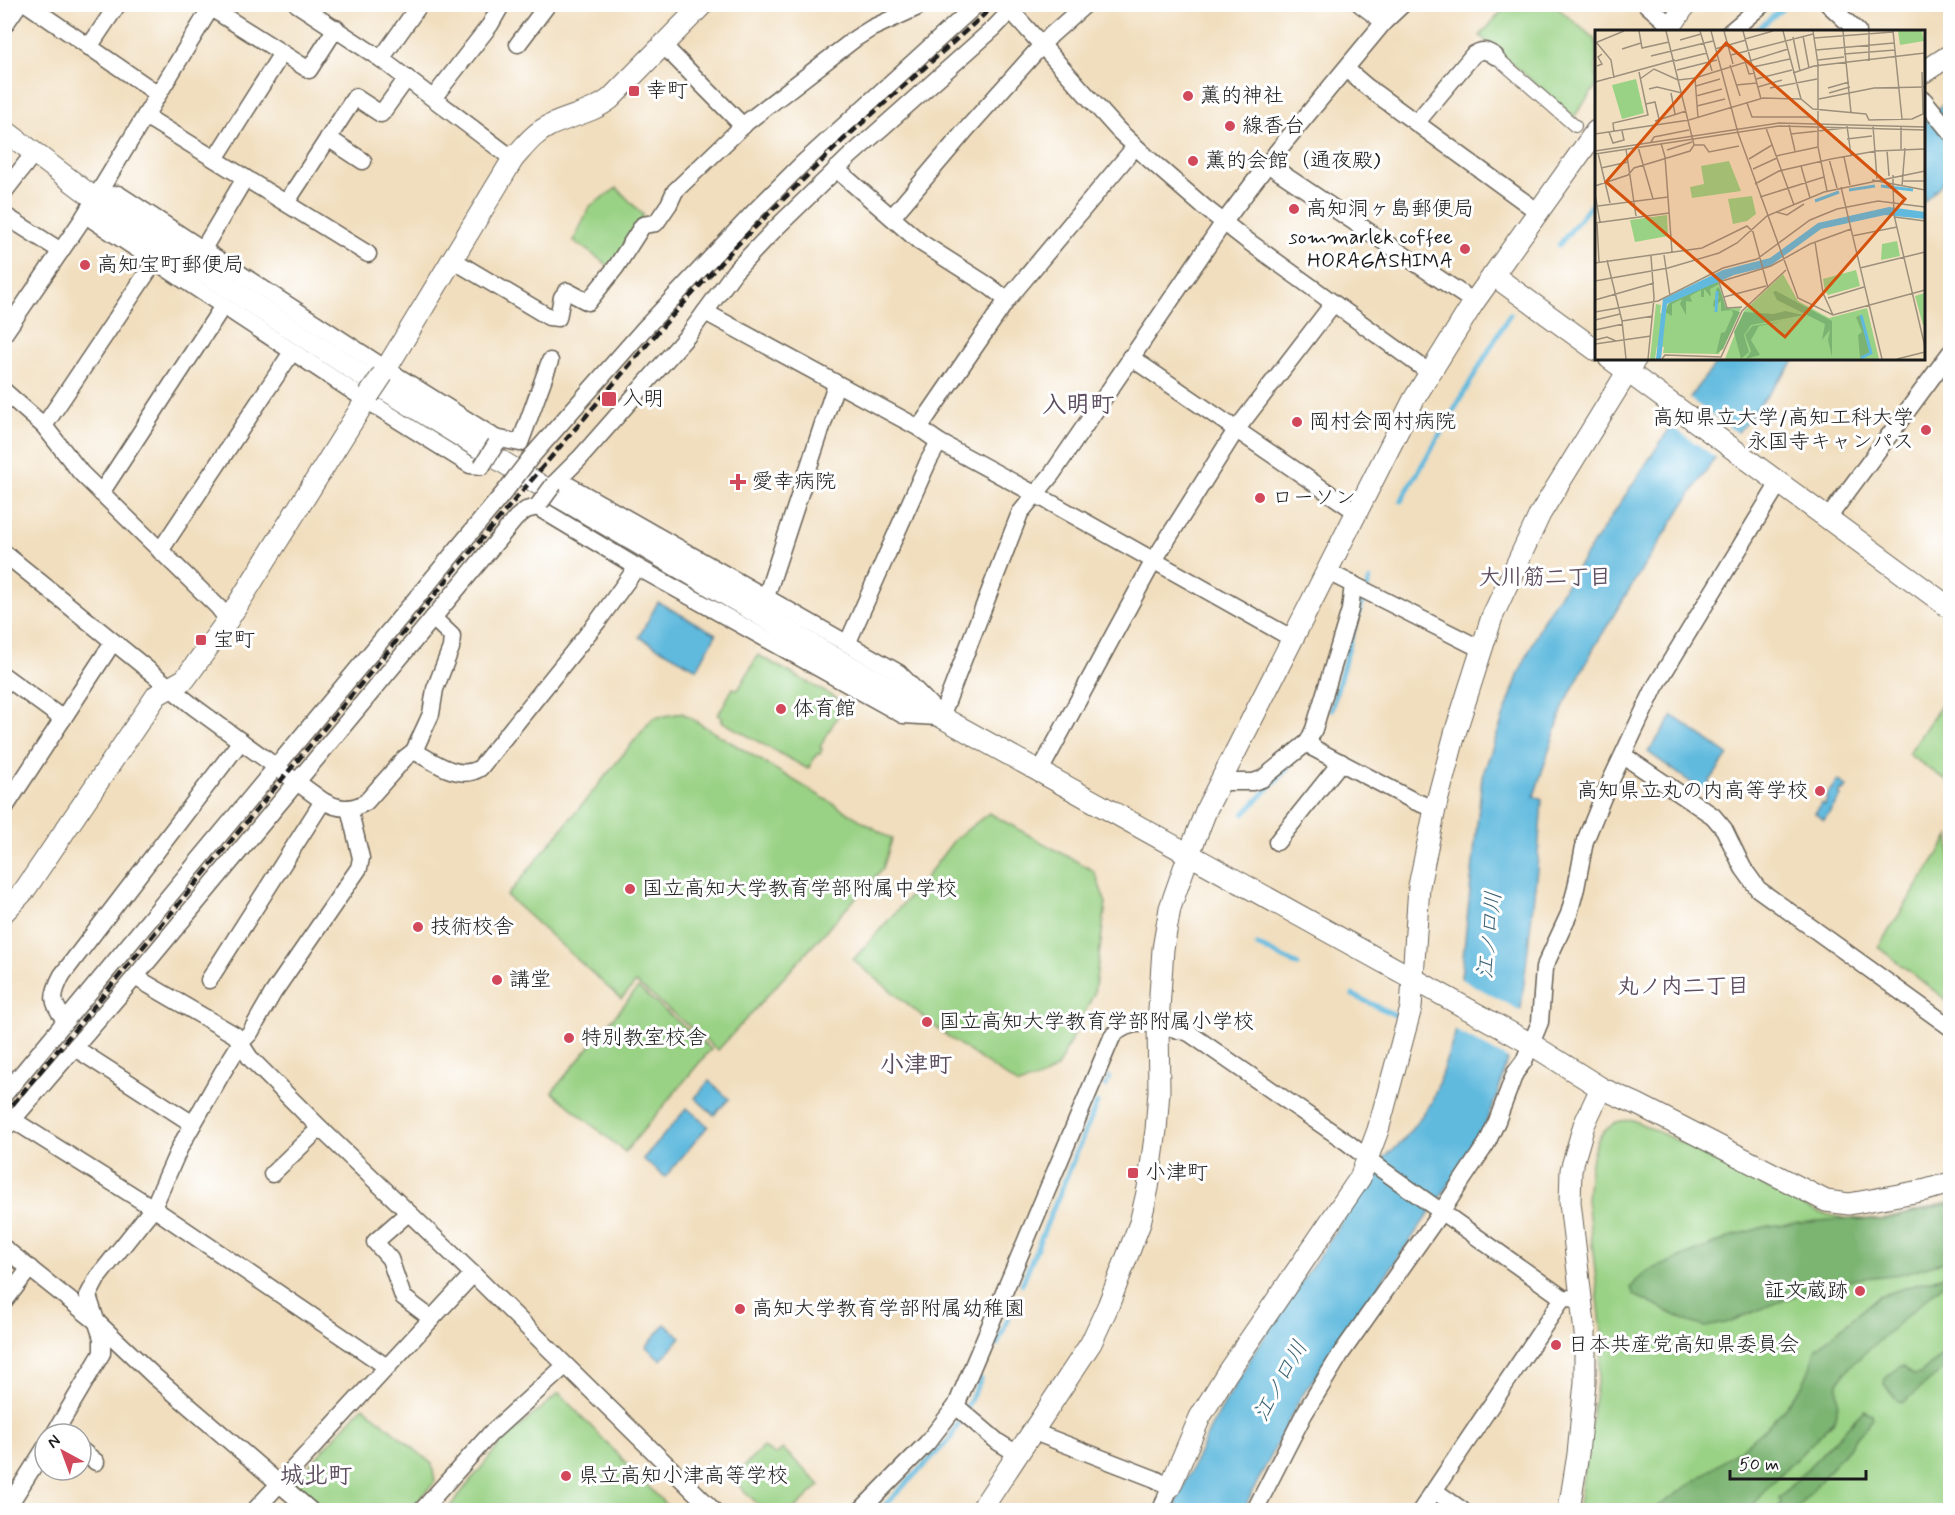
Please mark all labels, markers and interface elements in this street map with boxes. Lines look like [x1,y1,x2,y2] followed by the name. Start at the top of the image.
[1595,30,1925,360] inset map
[646,77,688,105] place label: 幸町
[1200,82,1284,110] place label: 薫的神社
[627,84,641,98] marker: 幸町
[1181,89,1195,103] marker: 薫的神社
[1242,112,1305,140] place label: 線香台
[1223,119,1237,133] marker: 線香台
[1205,147,1381,175] place label: 薫的会館（通夜殿)
[1186,154,1200,168] marker: 薫的会館（通夜殿)
[1306,195,1474,223] place label: 高知洞ヶ島郵便局
[1287,202,1301,216] marker: 高知洞ヶ島郵便局
[1289,223,1453,275] place label: sommarlek coffee HORAGASHIMA
[1458,242,1472,256] marker: sommarlek coffee HORAGASHIMA
[97,251,244,279] place label: 高知宝町郵便局
[78,258,92,272] marker: 高知宝町郵便局
[622,385,664,413] place label: 入明
[600,390,618,408] marker: 入明
[1042,390,1114,421] district label: 入明町
[1653,404,1914,456] place label: 高知県立大学/高知工科大学 永国寺キャンパス
[1309,408,1456,436] place label: 岡村会岡村病院
[1290,415,1304,429] marker: 岡村会岡村病院
[1919,423,1933,437] marker: 高知県立大学/高知工科大学 永国寺キャンパス
[752,468,836,496] place label: 愛幸病院
[729,473,747,491] marker: 愛幸病院
[1272,484,1356,512] place label: ローソン
[1253,491,1267,505] marker: ローソン
[1479,564,1611,592] district label: 大川筋二丁目
[213,626,255,654] place label: 宝町
[194,633,208,647] marker: 宝町
[793,695,856,723] place label: 体育館
[774,702,788,716] marker: 体育館
[1577,777,1808,805] place label: 高知県立丸の内高等学校
[1813,784,1827,798] marker: 高知県立丸の内高等学校
[642,875,957,903] place label: 国立高知大学教育学部附属中学校
[623,882,637,896] marker: 国立高知大学教育学部附属中学校
[1471,890,1509,980] water label: 江ノ口川
[430,913,514,941] place label: 技術校舎
[411,920,425,934] marker: 技術校舎
[509,966,551,994] place label: 講堂
[490,973,504,987] marker: 講堂
[1617,973,1749,1001] district label: 丸ノ内二丁目
[939,1008,1254,1036] place label: 国立高知大学教育学部附属小学校
[920,1015,934,1029] marker: 国立高知大学教育学部附属小学校
[581,1024,707,1052] place label: 特別教室校舎
[562,1031,576,1045] marker: 特別教室校舎
[880,1050,952,1081] district label: 小津町
[1145,1159,1208,1187] place label: 小津町
[1126,1166,1140,1180] marker: 小津町
[1764,1277,1848,1305] place label: 証文蔵跡
[1853,1284,1867,1298] marker: 証文蔵跡
[752,1295,1025,1323] place label: 高知大学教育学部附属幼稚園
[733,1302,747,1316] marker: 高知大学教育学部附属幼稚園
[1568,1331,1799,1359] place label: 日本共産党高知県委員会
[1247,1336,1315,1426] water label: 江ノ口川
[1549,1338,1563,1352] marker: 日本共産党高知県委員会
[33,1422,93,1482] north arrow
[43,1430,65,1453] text: N
[1730,1443,1866,1481] scale bar
[1739,1453,1779,1477] text: 50 m
[280,1461,352,1492] district label: 城北町
[578,1462,788,1490] place label: 県立高知小津高等学校
[559,1469,573,1483] marker: 県立高知小津高等学校

